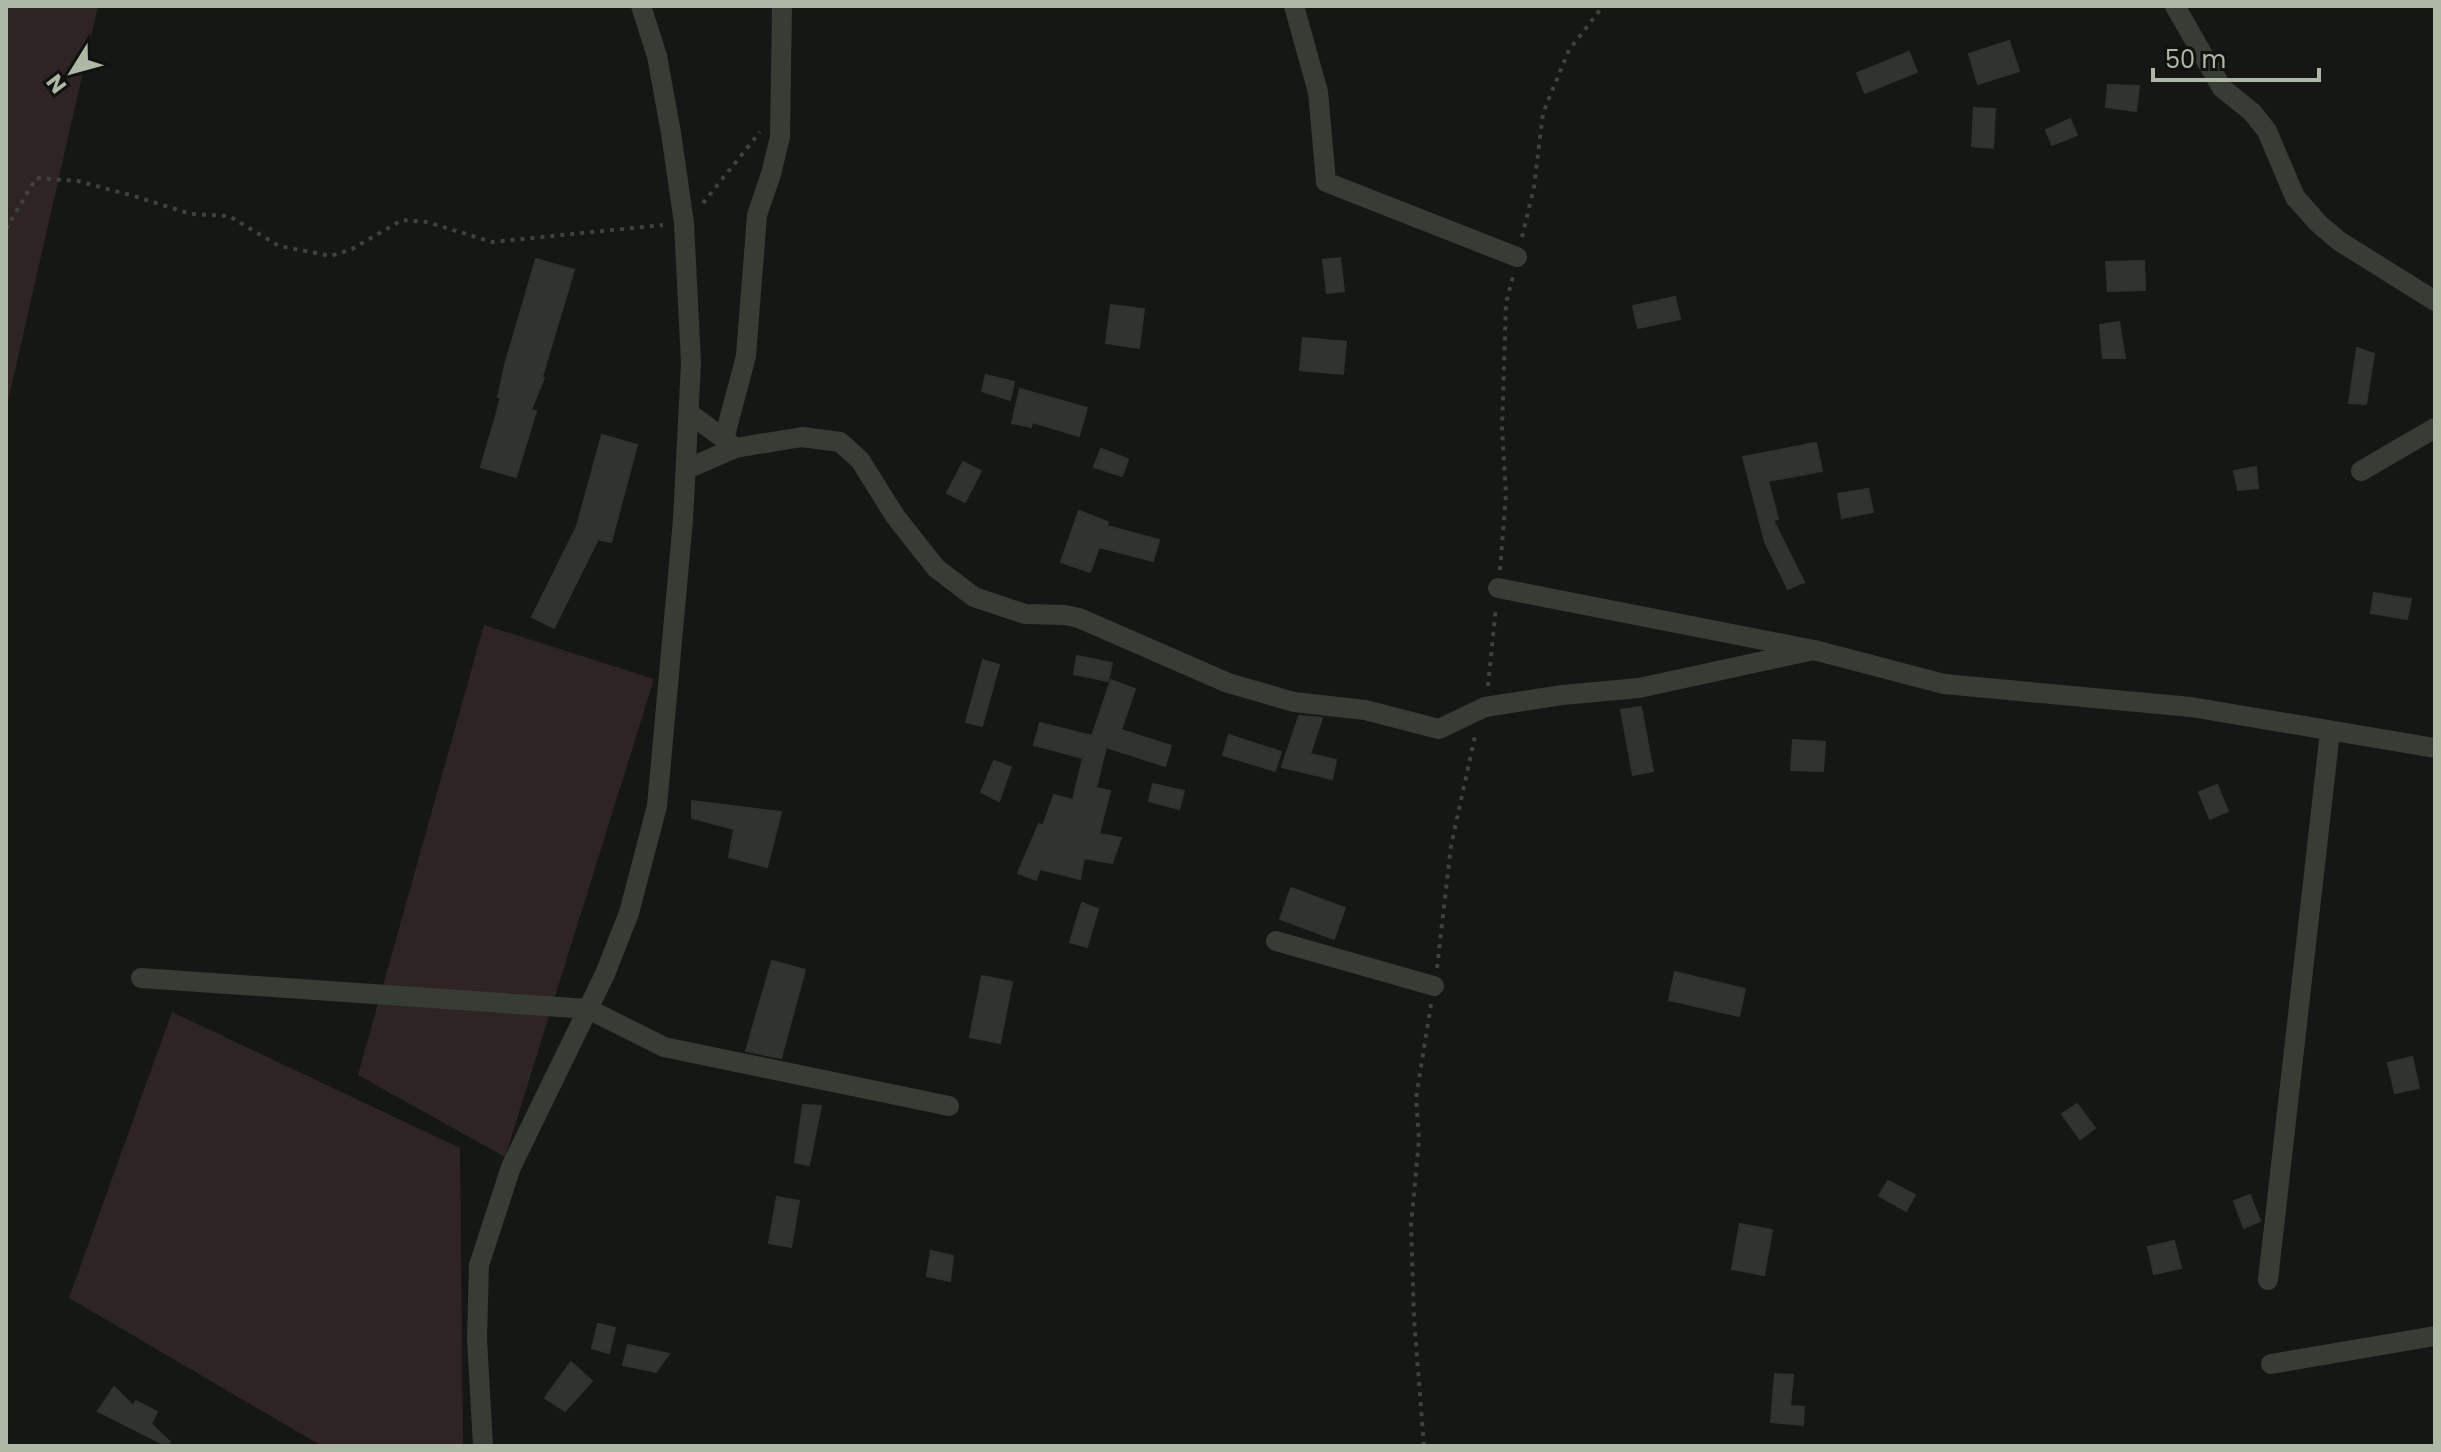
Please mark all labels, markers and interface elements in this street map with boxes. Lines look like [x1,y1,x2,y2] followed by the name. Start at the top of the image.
[32,32,112,112] north arrow
[2153,32,2319,82] scale bar
[2165,43,2226,76] text: 50 m
[39,68,74,100] text: N

